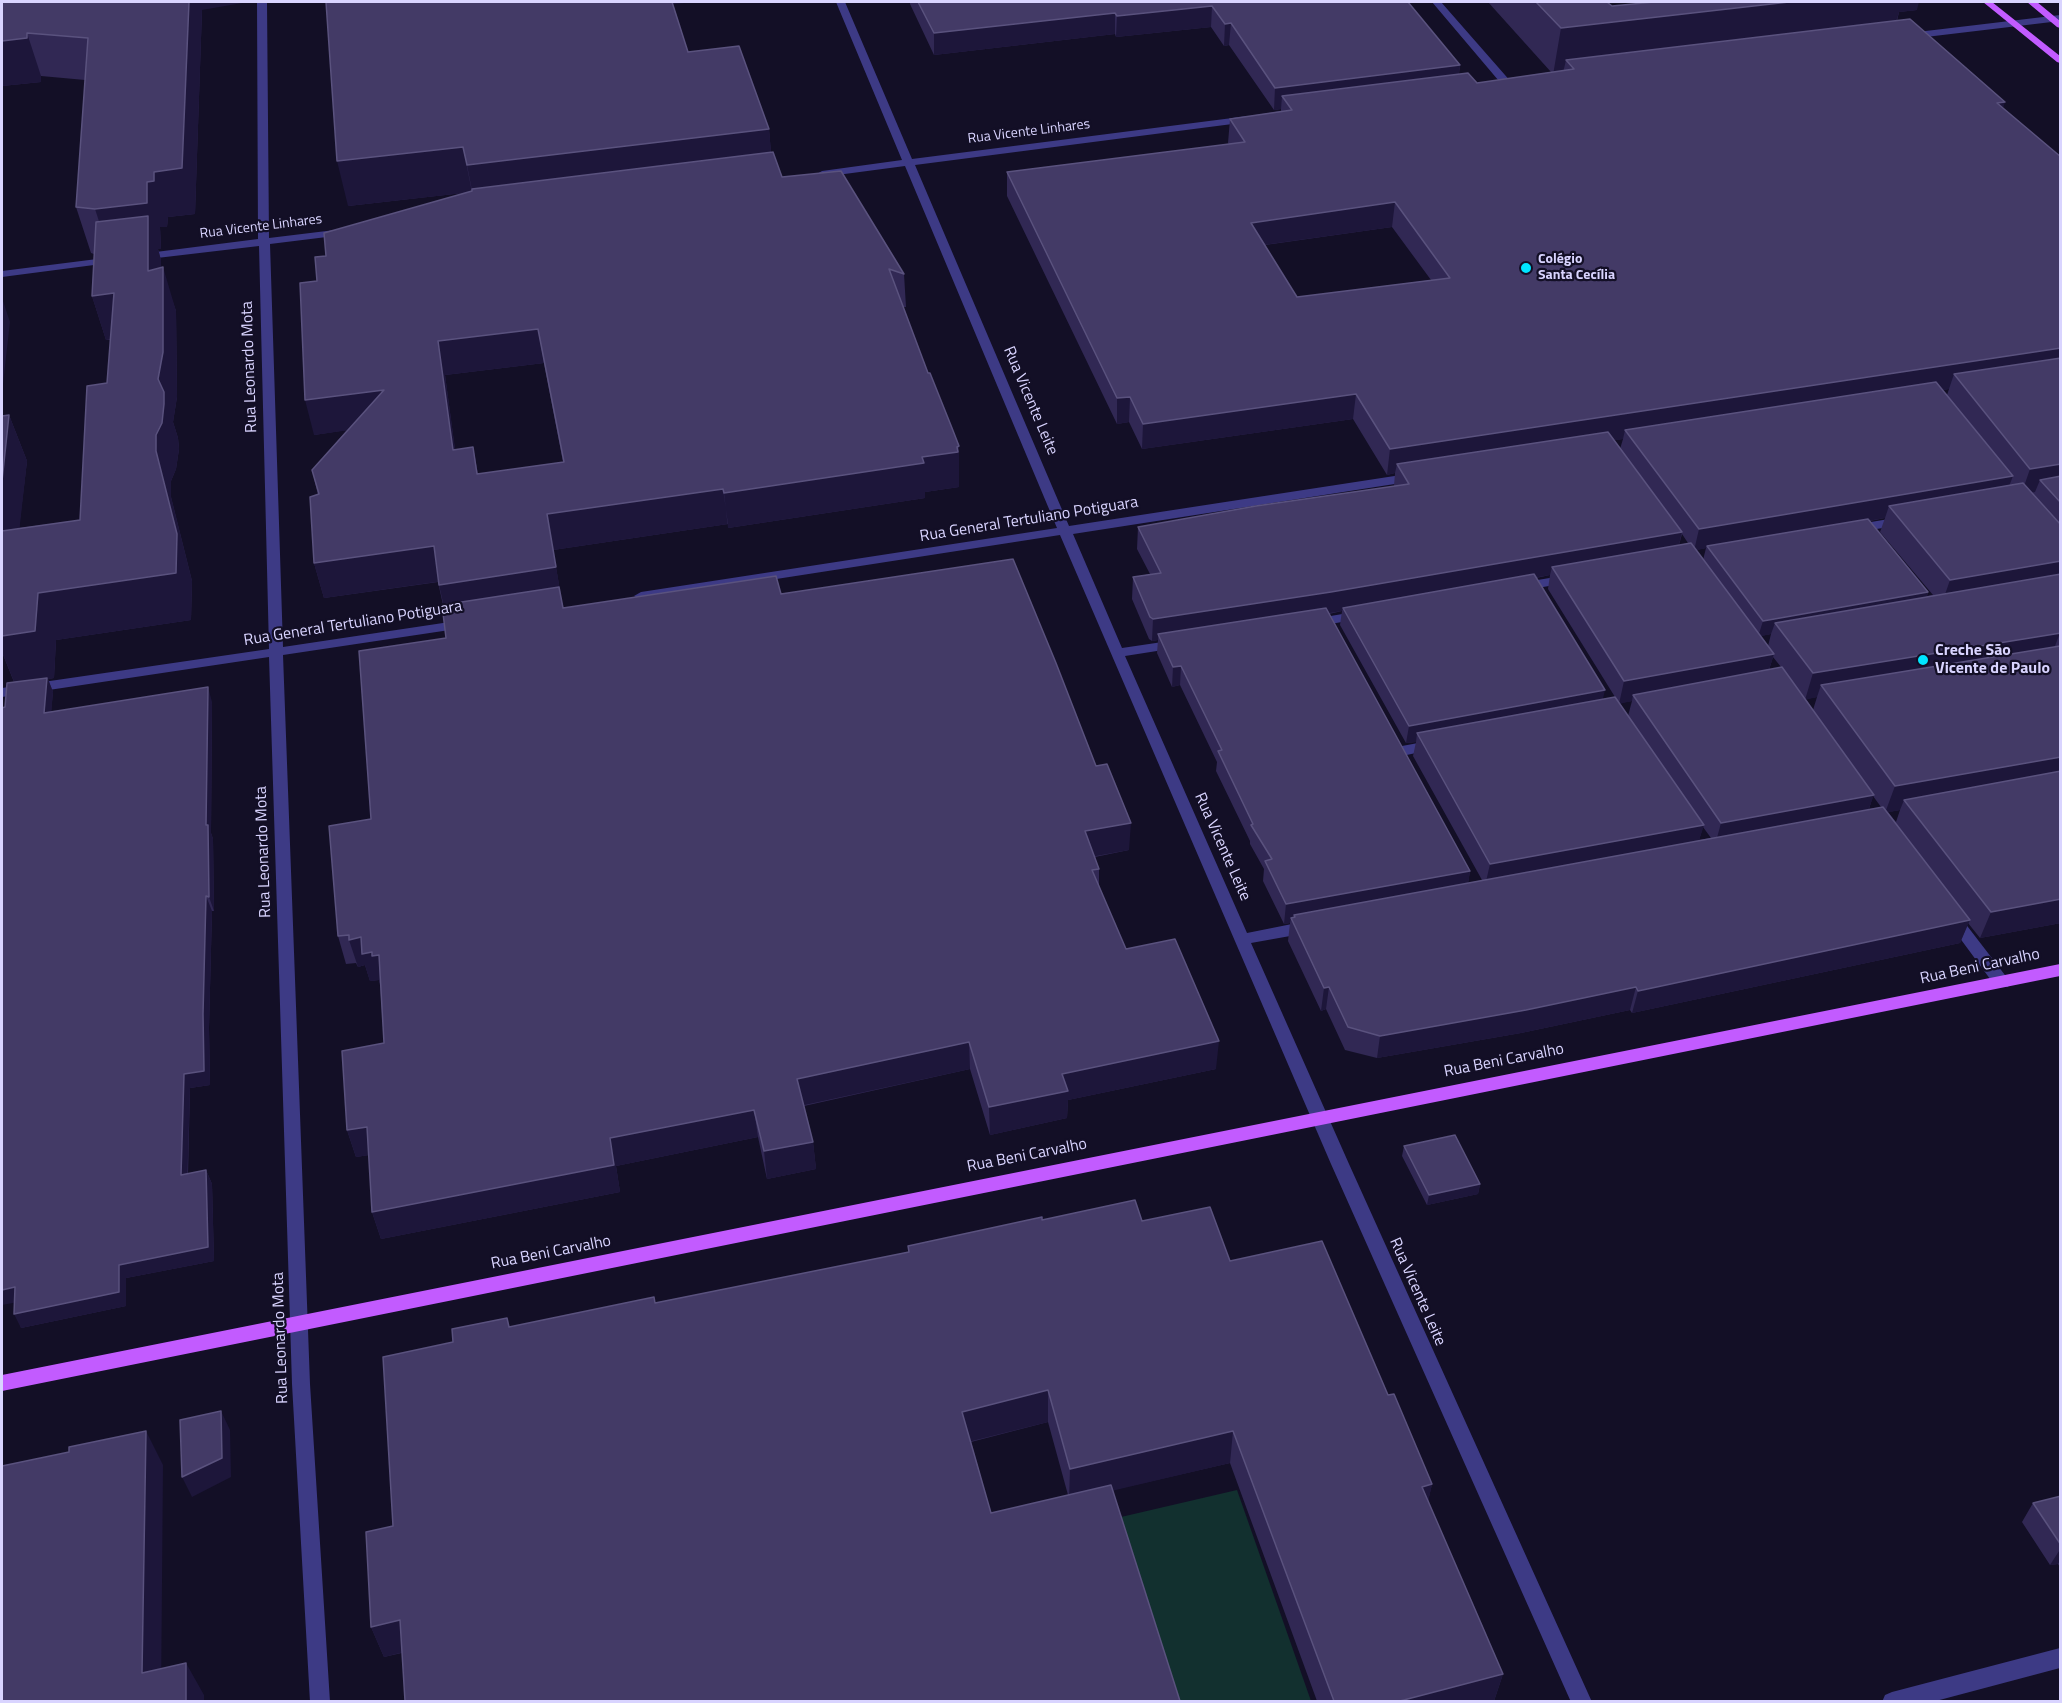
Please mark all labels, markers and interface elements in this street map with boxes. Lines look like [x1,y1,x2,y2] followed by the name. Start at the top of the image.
[967,116,1091,148] street label: Rua Vicente Linhares
[199,211,323,243] street label: Rua Vicente Linhares
[1538,252,1615,284] place label: Colégio Santa Cecília
[1519,261,1533,275] marker: Colégio Santa Cecília
[238,301,262,433] street label: Rua Leonardo Mota
[998,344,1062,458] street label: Rua Vicente Leite
[918,493,1140,547] street label: Rua General Tertuliano Potiguara
[242,597,464,651] street label: Rua General Tertuliano Potiguara
[1935,641,2050,679] place label: Creche São Vicente de Paulo
[1916,653,1930,667] marker: Creche São Vicente de Paulo
[252,786,276,918] street label: Rua Leonardo Mota
[1190,790,1254,904] street label: Rua Vicente Leite
[1918,945,2042,989] street label: Rua Beni Carvalho
[1442,1040,1566,1082] street label: Rua Beni Carvalho
[965,1135,1089,1177] street label: Rua Beni Carvalho
[489,1232,613,1274] street label: Rua Beni Carvalho
[1385,1235,1449,1349] street label: Rua Vicente Leite
[269,1272,293,1404] street label: Rua Leonardo Mota

